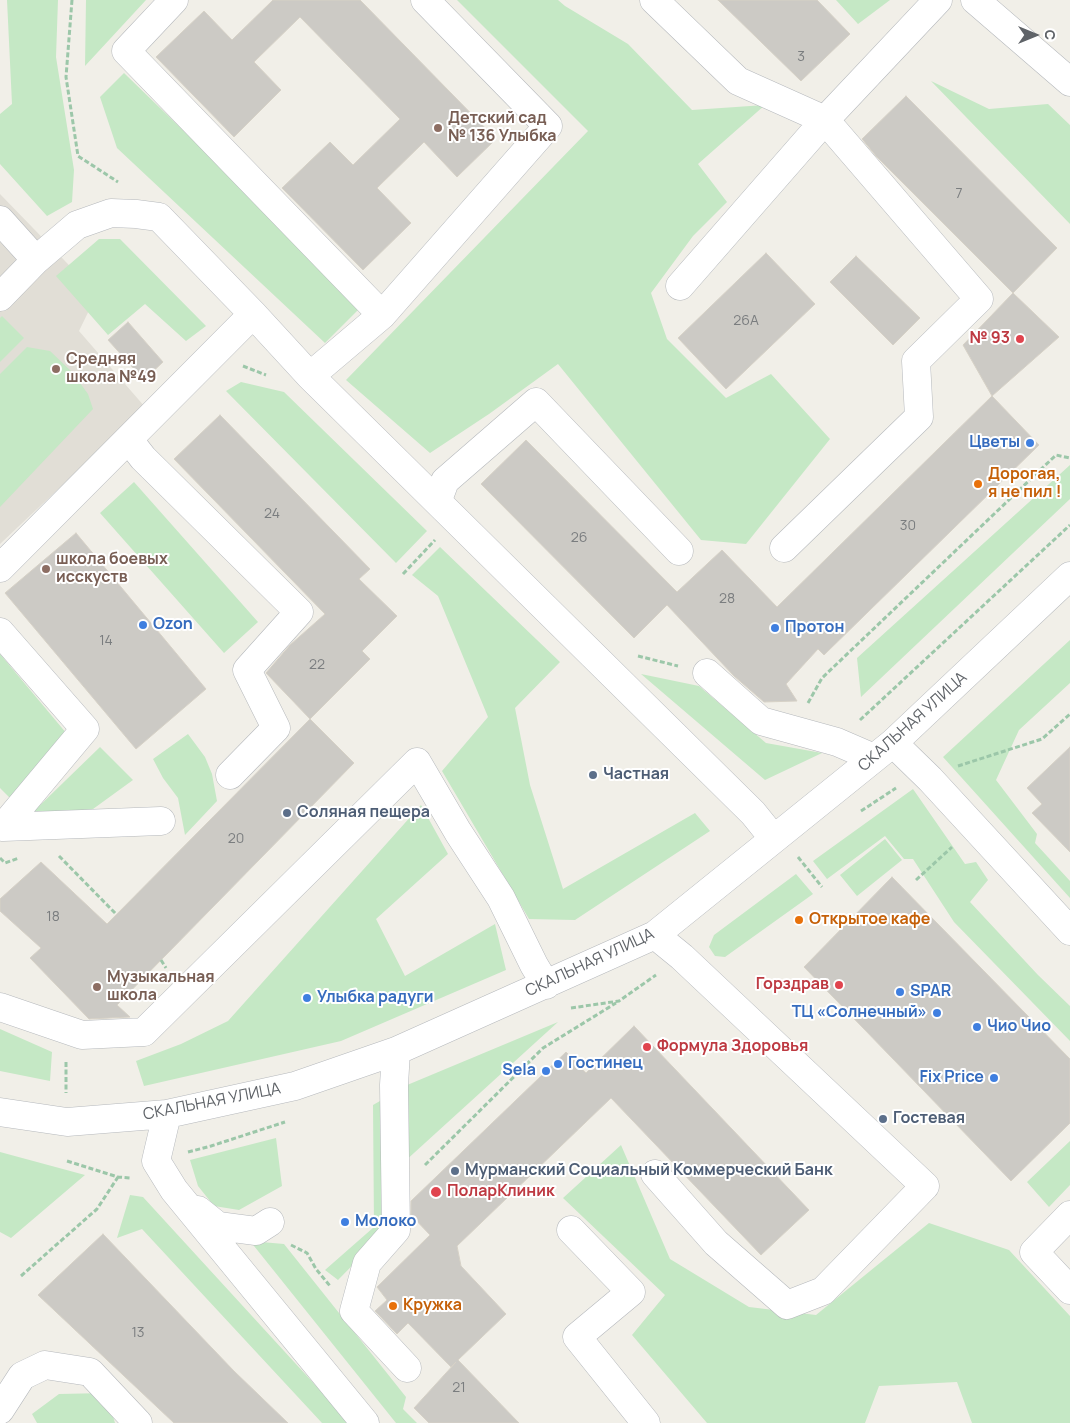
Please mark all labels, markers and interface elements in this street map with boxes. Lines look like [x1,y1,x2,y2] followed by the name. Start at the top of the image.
[1010,10,1060,60] north arrow
[1041,30,1060,40] text: С
[797,49,805,65] house number: 3
[448,109,557,147] place label: Детский сад № 136 Улыбка
[432,122,444,134] marker: Детский сад № 136 Улыбка
[955,186,963,202] house number: 7
[733,313,759,329] house number: 26А
[969,329,1010,349] place label: № 93
[1014,333,1026,345] marker: № 93
[66,350,156,388] place label: Средняя школа №49
[50,363,62,375] marker: Средняя школа №49
[969,433,1020,453] place label: Цветы
[1024,437,1036,449] marker: Цветы
[988,465,1061,503] place label: Дорогая, я не пил !
[972,478,984,490] marker: Дорогая, я не пил !
[264,506,280,522] house number: 24
[900,518,916,534] house number: 30
[571,530,587,546] house number: 26
[56,550,168,588] place label: школа боевых исскуств
[40,563,52,575] marker: школа боевых исскуств
[719,591,735,607] house number: 28
[153,615,193,635] place label: Ozon
[785,618,844,638] place label: Протон
[137,619,149,631] marker: Ozon
[769,622,781,634] marker: Протон
[99,633,113,649] house number: 14
[309,657,325,673] house number: 22
[855,668,971,776] street label: СКАЛЬНАЯ УЛИЦА
[603,765,669,785] place label: Частная
[587,769,599,781] marker: Частная
[297,803,430,823] place label: Соляная пещера
[281,807,293,819] marker: Соляная пещера
[228,831,244,847] house number: 20
[46,909,60,925] house number: 18
[809,910,930,930] place label: Открытое кафе
[793,914,805,926] marker: Открытое кафе
[523,925,657,1001] street label: СКАЛЬНАЯ УЛИЦА
[107,968,215,1006] place label: Музыкальная школа
[756,975,829,995] place label: Горздрав
[833,979,845,991] marker: Горздрав
[91,981,103,993] marker: Музыкальная школа
[910,982,951,1002] place label: SPAR
[894,986,906,998] marker: SPAR
[317,988,434,1008] place label: Улыбка радуги
[301,992,313,1004] marker: Улыбка радуги
[792,1003,927,1023] place label: ТЦ «Солнечный»
[931,1007,943,1019] marker: ТЦ «Солнечный»
[987,1017,1051,1037] place label: Чио Чио
[971,1021,983,1033] marker: Чио Чио
[657,1037,808,1057] place label: Формула Здоровья
[641,1041,653,1053] marker: Формула Здоровья
[568,1054,643,1074] place label: Гостинец
[552,1058,564,1070] marker: Гостинец
[502,1061,536,1081] place label: Sela
[540,1065,552,1077] marker: Sela
[919,1068,984,1088] place label: Fix Price
[988,1072,1000,1084] marker: Fix Price
[142,1079,282,1125] street label: СКАЛЬНАЯ УЛИЦА
[893,1109,965,1129] place label: Гостевая
[877,1113,889,1125] marker: Гостевая
[465,1161,833,1181] place label: Мурманский Социальный Коммерческий Банк
[449,1165,461,1177] marker: Мурманский Социальный Коммерческий Банк
[447,1182,555,1202] place label: ПоларКлиник
[429,1185,443,1199] marker: ПоларКлиник
[355,1212,416,1232] place label: Молоко
[339,1216,351,1228] marker: Молоко
[403,1296,462,1316] place label: Кружка
[387,1300,399,1312] marker: Кружка
[131,1325,145,1341] house number: 13
[452,1380,466,1396] house number: 21

